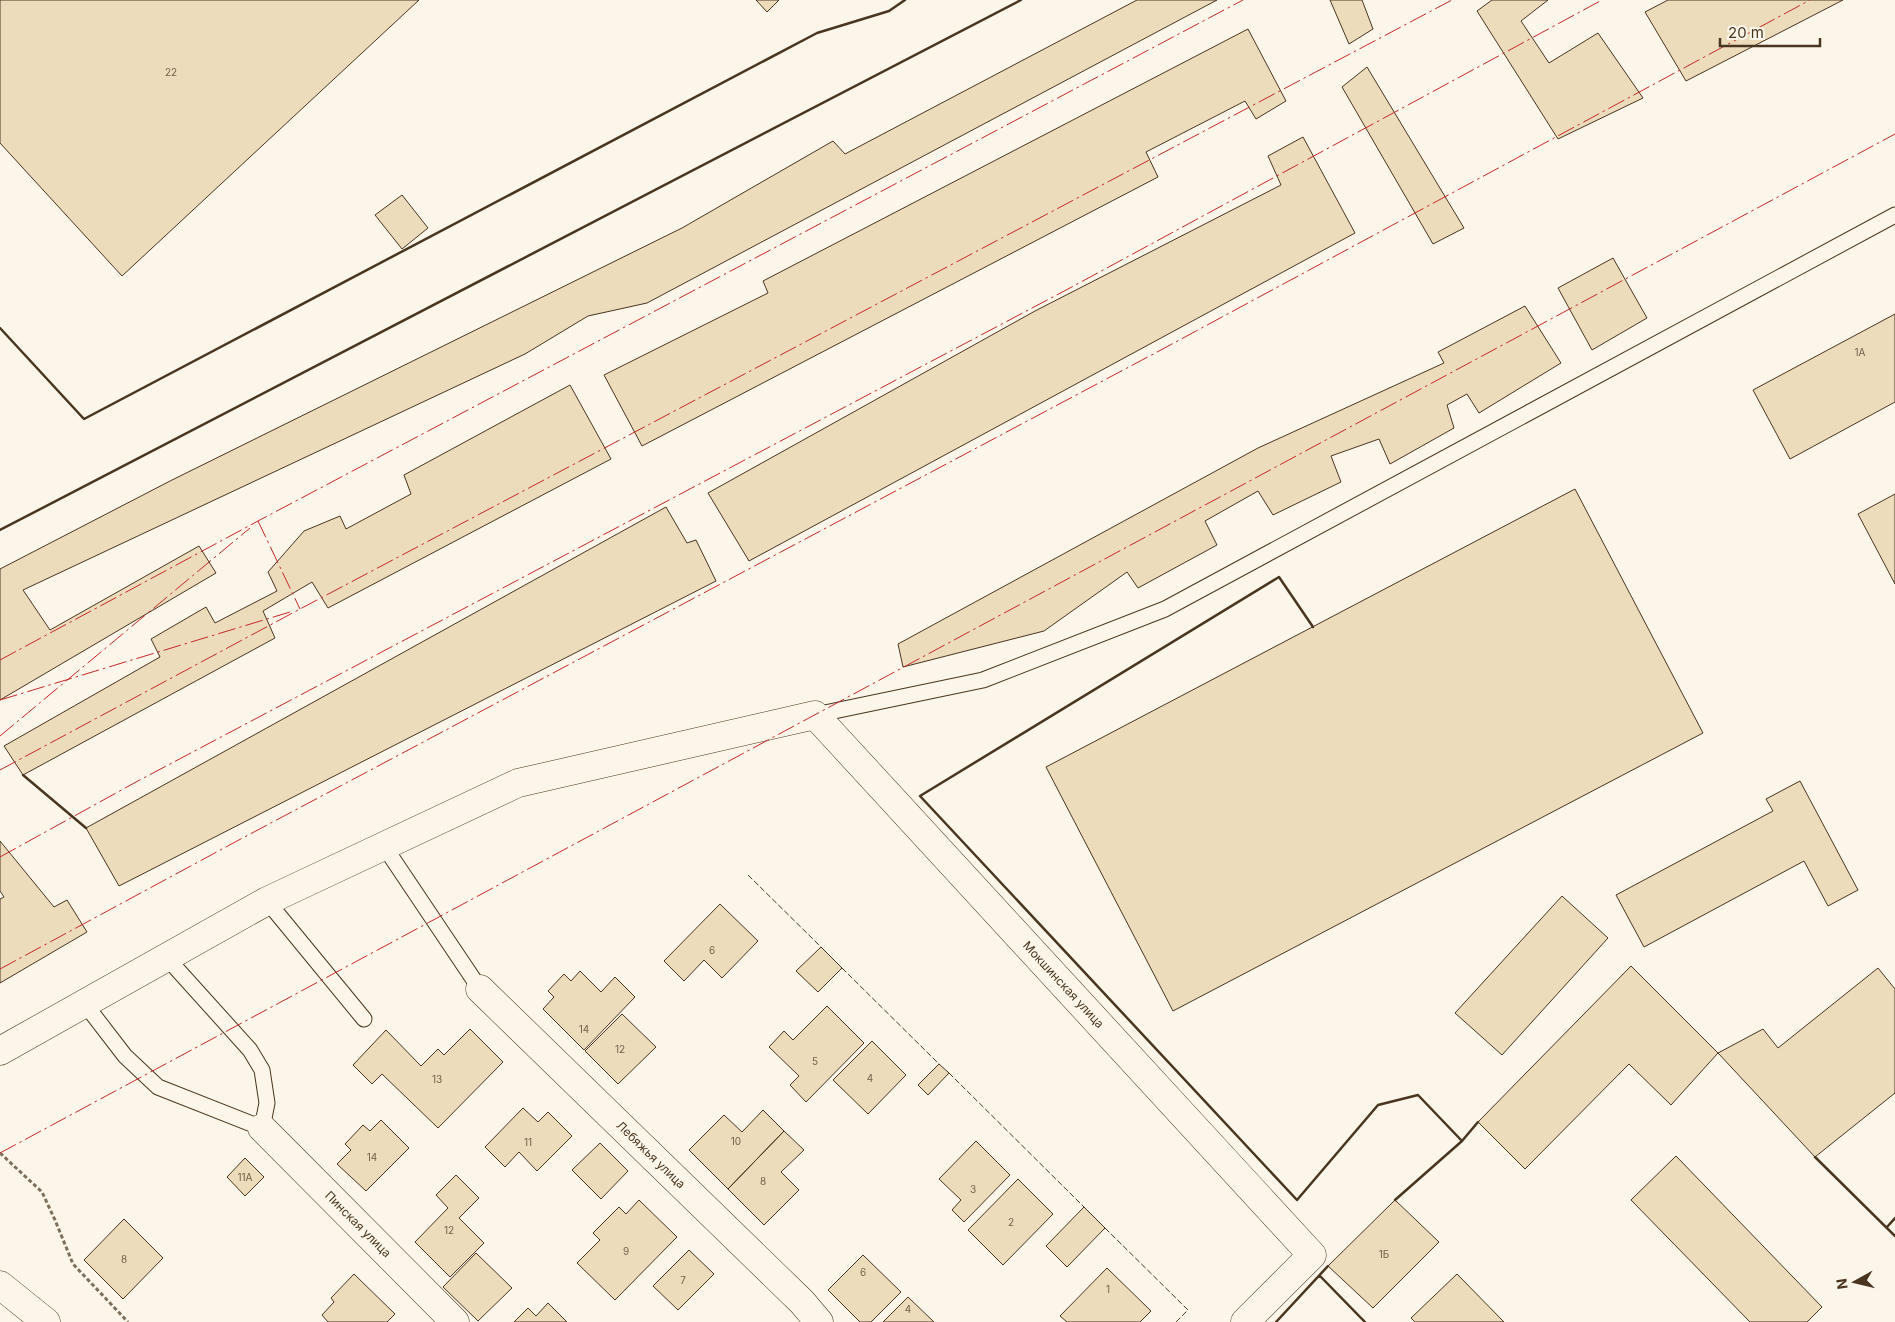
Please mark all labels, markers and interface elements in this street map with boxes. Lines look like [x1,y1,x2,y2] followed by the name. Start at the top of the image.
[1720,15,1820,47] scale bar
[1728,23,1764,42] text: 20 m
[165,66,177,78] house number: 22
[1855,346,1866,358] house number: 1А
[1020,938,1107,1031] street label: Мокшинская улица
[709,944,715,956] house number: 6
[579,1023,589,1035] house number: 14
[615,1043,625,1055] house number: 12
[812,1055,818,1067] house number: 5
[867,1072,873,1084] house number: 4
[432,1073,442,1085] house number: 13
[613,1118,689,1191] street label: Лебяжья улица
[731,1135,741,1147] house number: 10
[524,1136,532,1148] house number: 11
[367,1151,377,1163] house number: 14
[237,1171,253,1183] house number: 11А
[760,1175,766,1187] house number: 8
[970,1183,976,1195] house number: 3
[322,1188,394,1260] street label: Пинская улица
[1008,1216,1014,1228] house number: 2
[444,1224,454,1236] house number: 12
[623,1245,629,1257] house number: 9
[1379,1248,1389,1260] house number: 1Б
[121,1253,127,1265] house number: 8
[1830,1257,1880,1307] north arrow
[860,1266,866,1278] house number: 6
[680,1274,686,1286] house number: 7
[1832,1277,1851,1290] text: N
[1106,1283,1110,1295] house number: 1
[905,1303,911,1315] house number: 4

